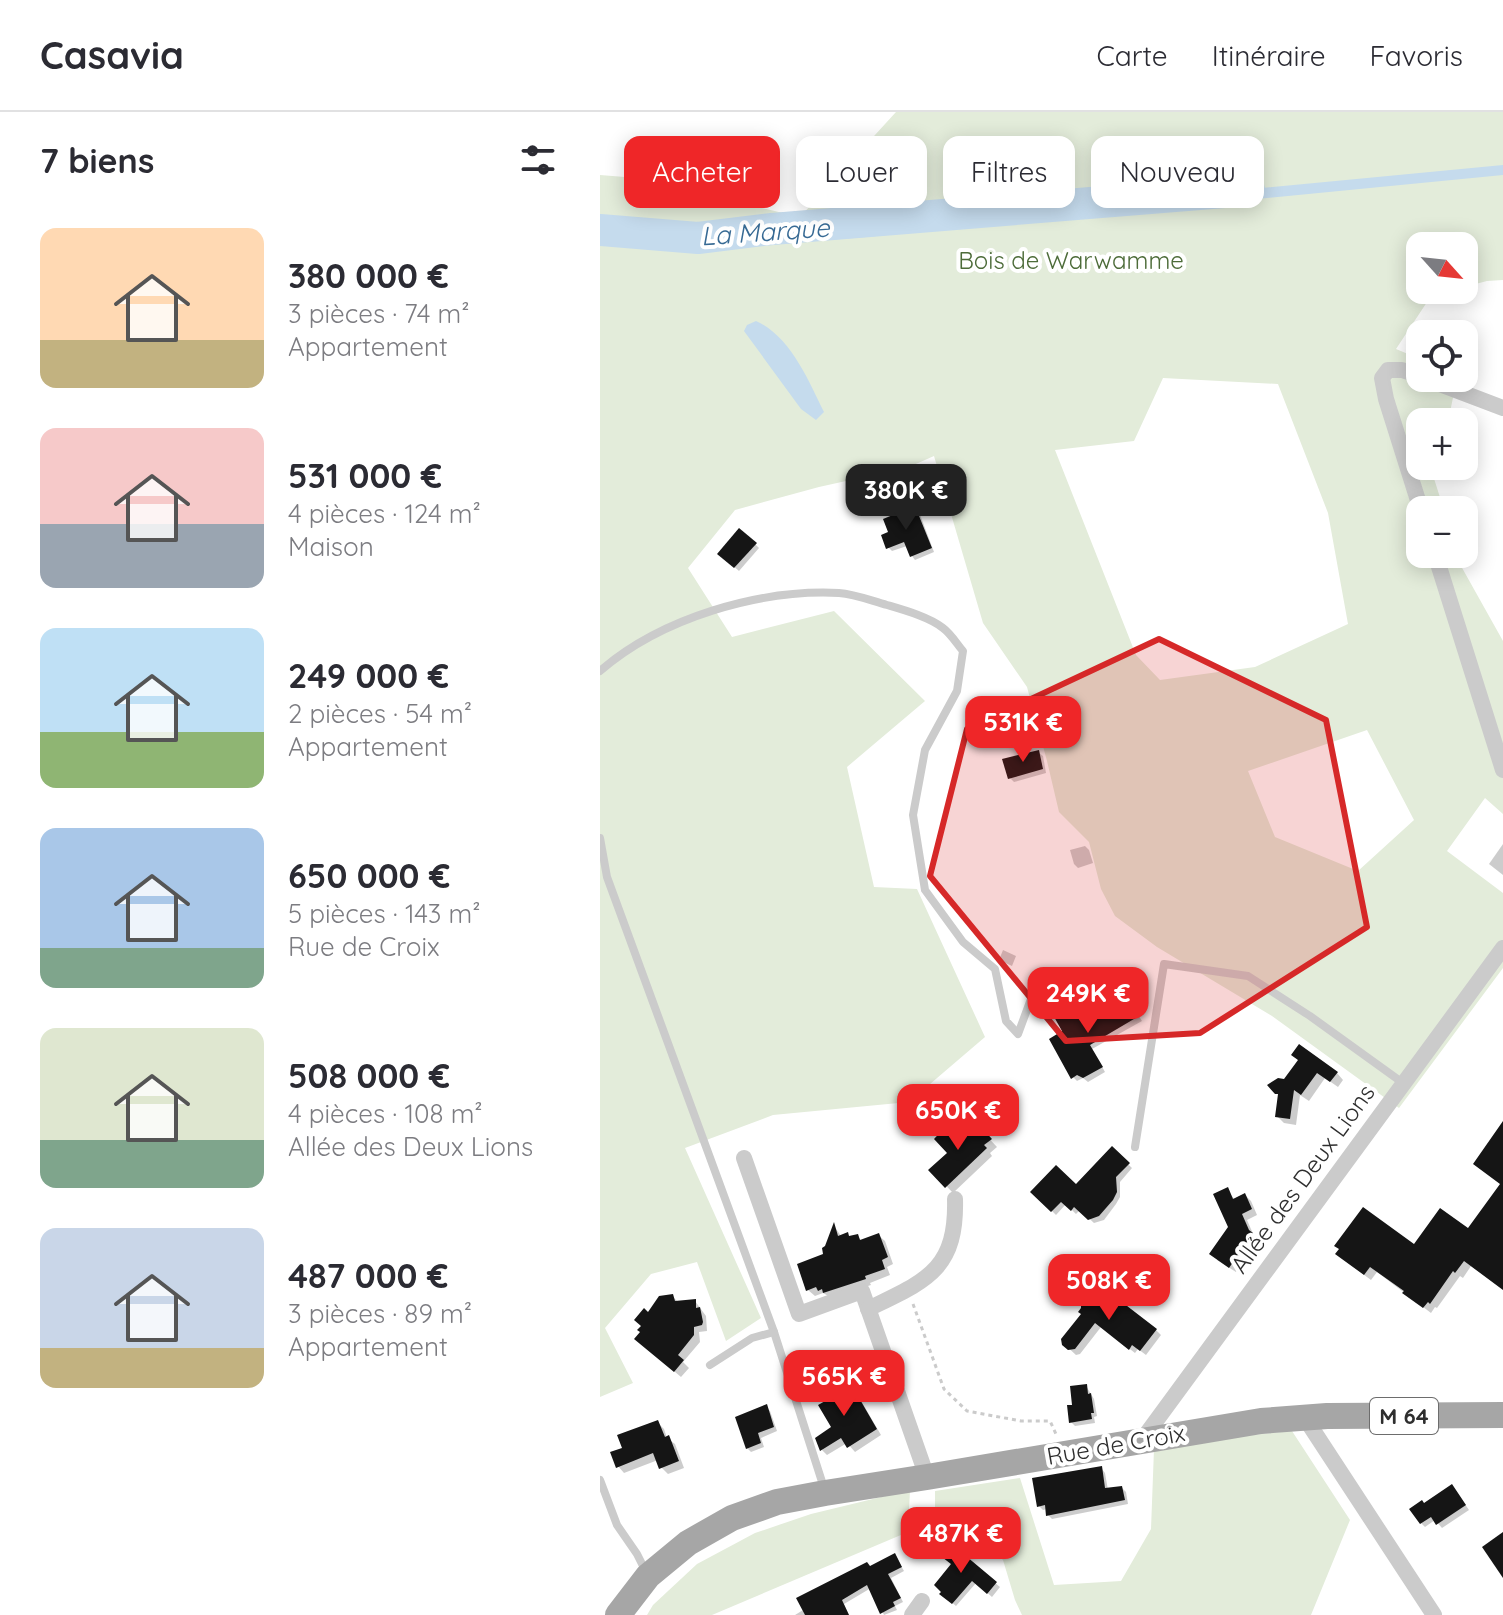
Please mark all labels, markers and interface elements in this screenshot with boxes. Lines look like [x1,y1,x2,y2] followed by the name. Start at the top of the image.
[40,31,184,79] text: Casavia
[1096,38,1168,73] text: Carte
[1212,38,1326,73] text: Itinéraire
[1370,38,1463,73] text: Favoris
[624,136,780,208] chip: Acheter
[796,136,927,208] chip: Louer
[943,136,1075,208] chip: Filtres
[1091,136,1264,208] chip: Nouveau
[516,138,560,182] icon: filters
[40,139,154,182] text: 7 biens
[700,210,832,252] water label: La Marque
[1406,232,1478,304] north arrow
[1406,232,1478,568] map controls
[958,245,1184,275] park label: Bois de Warwamme
[288,254,449,297] text: 380 000 €
[104,260,200,356] icon: home
[288,297,469,330] text: 3 pièces · 74 m²
[1406,320,1478,392] button: locate
[288,330,448,363] text: Appartement
[1406,408,1478,480] button: +
[288,454,442,497] text: 531 000 €
[104,460,200,556] icon: home
[841,464,971,532] pin: 380K €
[864,473,948,506] text: 380K €
[1406,496,1478,568] button: −
[288,497,481,530] text: 4 pièces · 124 m²
[288,530,374,563] text: Maison
[288,654,449,697] text: 249 000 €
[104,660,200,756] icon: home
[958,696,1088,764] pin: 531K €
[288,697,472,730] text: 2 pièces · 54 m²
[983,705,1063,738] text: 531K €
[288,730,448,763] text: Appartement
[288,854,450,897] text: 650 000 €
[104,860,200,956] icon: home
[288,897,481,930] text: 5 pièces · 143 m²
[288,930,440,963] text: Rue de Croix
[1023,967,1153,1035] pin: 249K €
[1046,976,1130,1009] text: 249K €
[288,1054,450,1097] text: 508 000 €
[104,1060,200,1156] icon: home
[1224,1078,1381,1279] street label: Allée des Deux Lions
[893,1084,1023,1152] pin: 650K €
[915,1093,1001,1126] text: 650K €
[288,1097,483,1130] text: 4 pièces · 108 m²
[288,1130,533,1163] text: Allée des Deux Lions
[288,1254,448,1297] text: 487 000 €
[1044,1254,1174,1322] pin: 508K €
[104,1260,200,1356] icon: home
[1066,1263,1152,1296] text: 508K €
[288,1297,472,1330] text: 3 pièces · 89 m²
[288,1330,448,1363] text: Appartement
[779,1350,909,1418] pin: 565K €
[802,1359,886,1392] text: 565K €
[1370,1398,1438,1434] road number: M 64
[1044,1417,1187,1471] street label: Rue de Croix
[896,1507,1026,1575] pin: 487K €
[919,1516,1003,1549] text: 487K €

